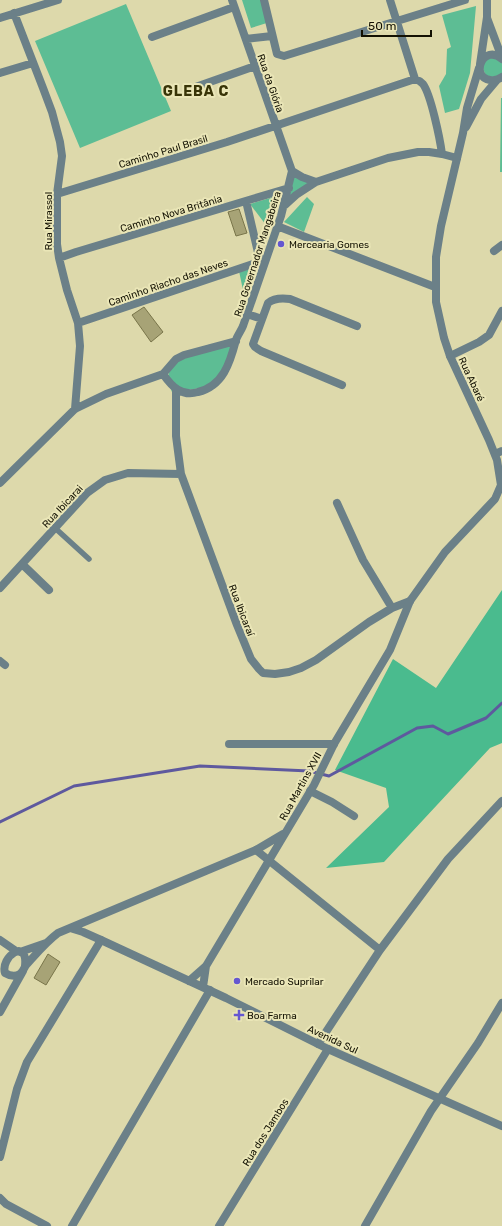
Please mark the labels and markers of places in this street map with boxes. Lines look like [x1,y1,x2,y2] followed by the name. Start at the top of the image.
[276,239,286,249] marker: Mercearia Gomes
[289,239,369,251] place label: Mercearia Gomes
[232,976,242,986] marker: Mercado Suprilar
[245,976,324,988] place label: Mercado Suprilar
[234,1010,244,1020] marker: Boa Farma
[247,1010,297,1022] place label: Boa Farma

